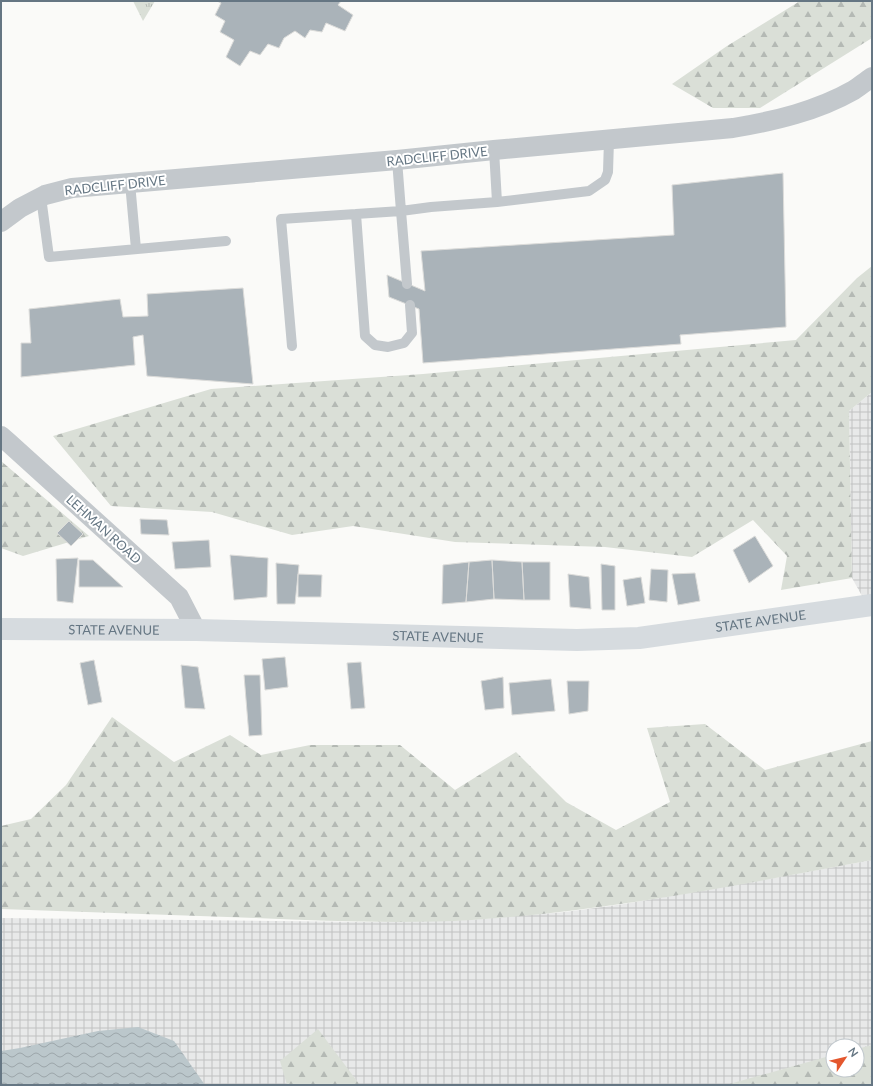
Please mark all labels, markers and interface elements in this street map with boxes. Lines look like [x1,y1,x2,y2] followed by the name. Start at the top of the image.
[386,143,488,169] street label: RADCLIFF DRIVE
[64,172,166,198] street label: RADCLIFF DRIVE
[63,491,145,567] street label: LEHMAN ROAD
[714,606,807,635] street label: STATE AVENUE
[68,621,160,638] street label: STATE AVENUE
[392,627,484,646] street label: STATE AVENUE
[825,1038,865,1078] north arrow
[846,1045,861,1059] text: N

